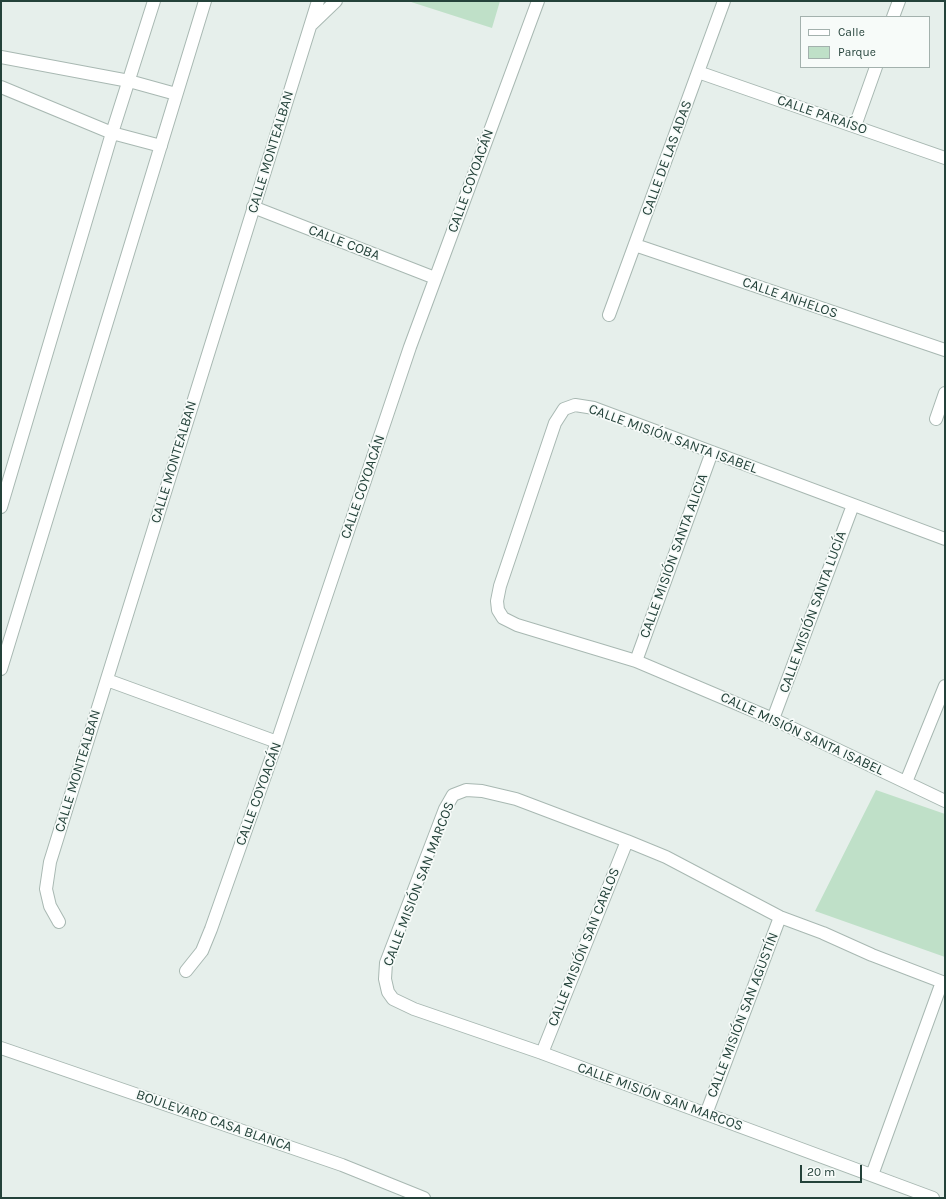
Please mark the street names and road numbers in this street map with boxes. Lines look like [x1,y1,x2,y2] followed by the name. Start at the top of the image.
[244,89,298,215] street label: CALLE MONTEALBAN
[775,92,869,138] street label: CALLE PARAÍSO
[638,98,696,218] street label: CALLE DE LAS ADAS
[444,127,498,235] street label: CALLE COYOACÁN
[306,222,382,264] street label: CALLE COBA
[740,274,840,322] street label: CALLE ANHELOS
[147,399,201,525] street label: CALLE MONTEALBAN
[586,401,760,477] street label: CALLE MISIÓN SANTA ISABEL
[337,433,389,541] street label: CALLE COYOACÁN
[636,471,712,641] street label: CALLE MISIÓN SANTA ALICIA
[776,529,850,695] street label: CALLE MISIÓN SANTA LUCÍA
[718,689,886,779] street label: CALLE MISIÓN SANTA ISABEL
[51,708,105,834] street label: CALLE MONTEALBAN
[232,740,286,848] street label: CALLE COYOACÁN
[380,799,458,969] street label: CALLE MISIÓN SAN MARCOS
[544,865,624,1029] street label: CALLE MISIÓN SAN CARLOS
[704,930,782,1100] street label: CALLE MISIÓN SAN AGUSTÍN
[575,1059,745,1135] street label: CALLE MISIÓN SAN MARCOS
[134,1086,294,1156] street label: BOULEVARD CASA BLANCA

